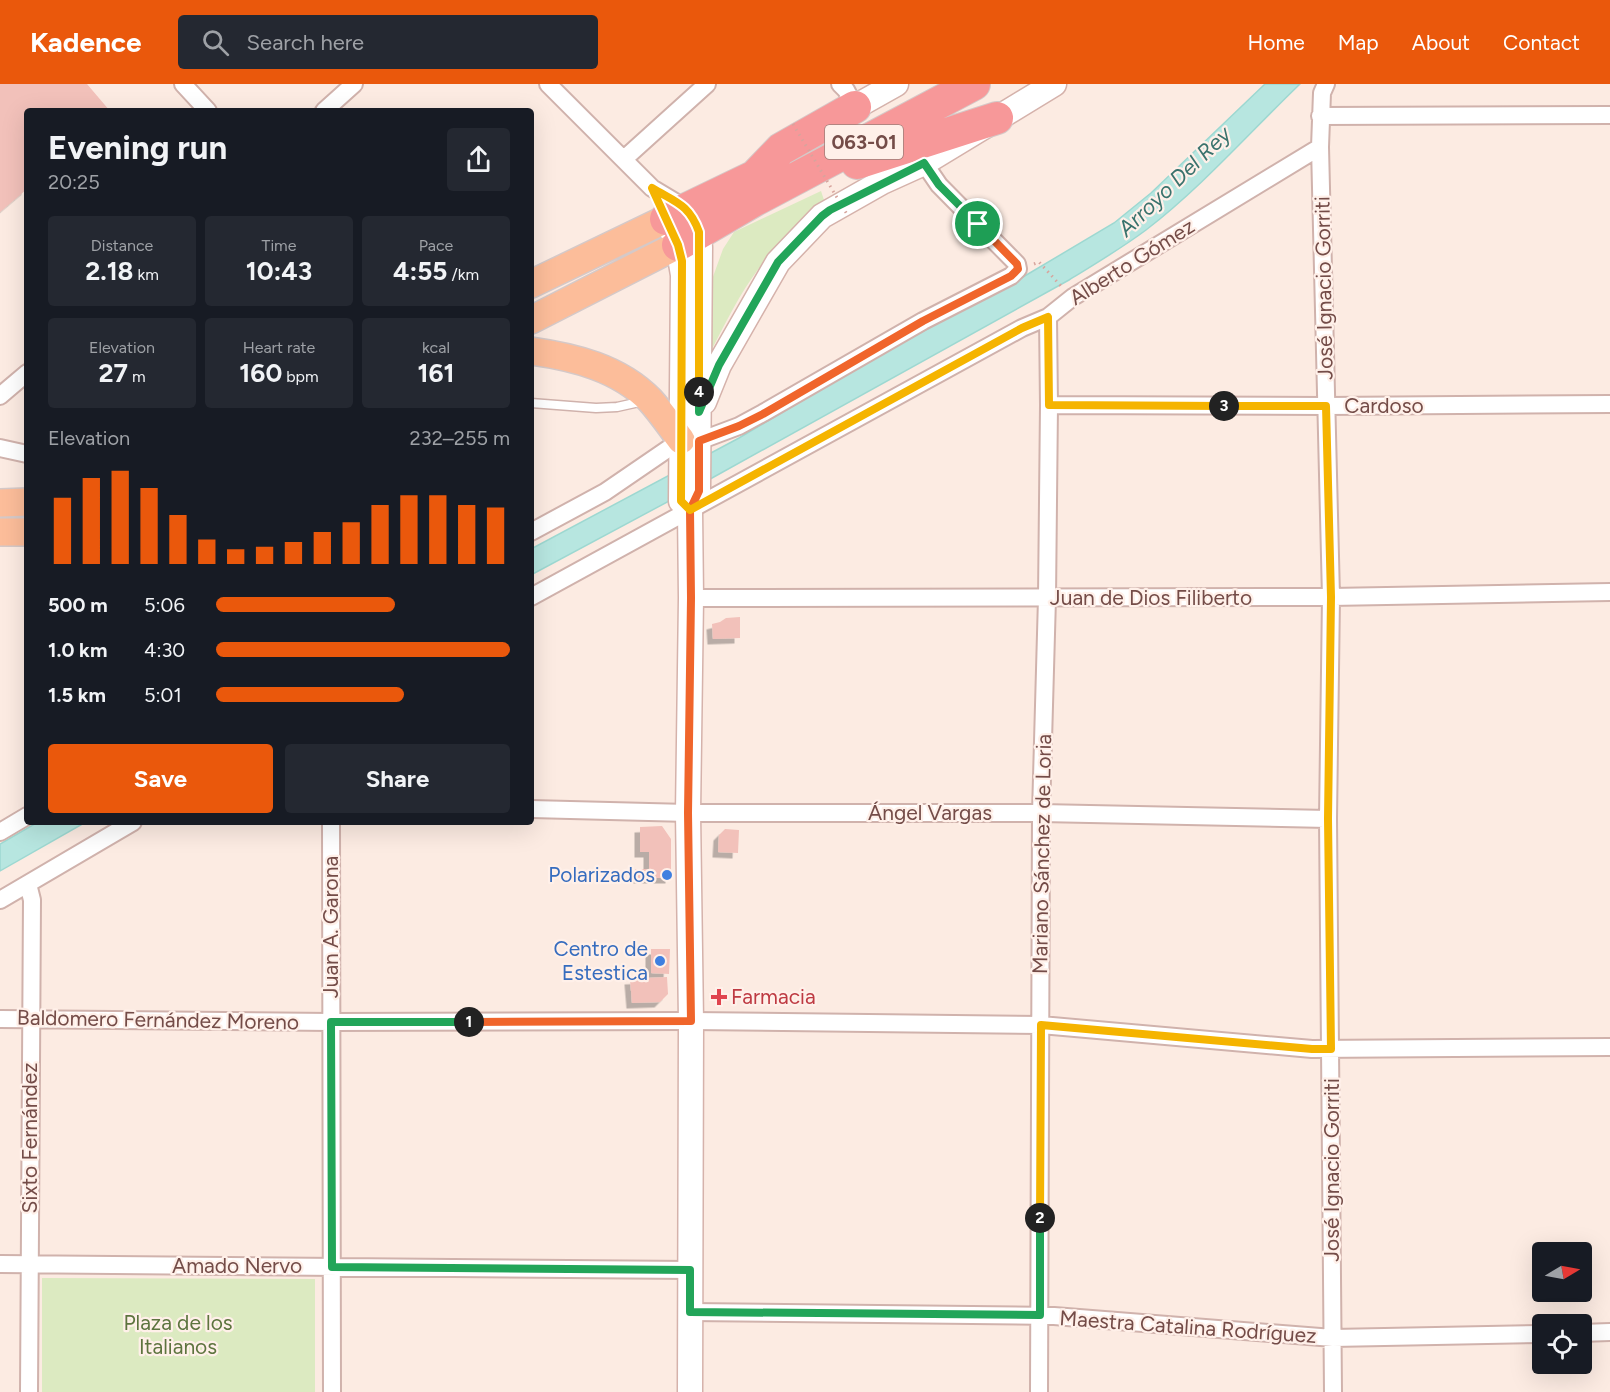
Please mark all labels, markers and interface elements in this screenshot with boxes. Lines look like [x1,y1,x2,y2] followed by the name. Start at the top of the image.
[178,15,598,69] search box
[30,25,142,59] text: Kadence
[199,26,232,59] icon: search
[247,29,364,56] text: Search here
[1248,30,1305,55] text: Home
[1338,30,1379,55] text: Map
[1412,30,1470,55] text: About
[1503,30,1580,55] text: Contact
[1111,120,1238,243] water label: Arroyo Del Rey
[825,125,903,159] road number: 063-01
[48,128,227,167] text: Evening run
[447,128,510,191] button: share
[48,170,100,194] text: 20:25
[1309,196,1338,380] street label: José Ignacio Gorriti
[952,198,1003,249] pin
[961,207,994,240] icon: arrive
[1065,213,1199,310] street label: Alberto Gómez
[91,236,153,255] text: Distance
[262,236,296,255] text: Time
[419,236,453,255] text: Pace
[85,255,134,287] text: 2.18
[246,255,312,287] text: 10:43
[393,255,447,287] text: 4:55
[134,265,159,284] text: km
[447,265,479,284] text: /km
[89,338,155,357] text: Elevation
[243,338,315,357] text: Heart rate
[422,338,450,357] text: kcal
[98,357,128,389] text: 27
[239,357,282,389] text: 160
[417,357,455,389] text: 161
[128,367,146,386] text: m
[282,367,319,386] text: bpm
[684,377,714,407] pin: 4
[694,382,704,401] text: 4
[1209,391,1239,421] pin: 3
[1344,393,1424,418] street label: Cardoso
[1220,396,1228,415] text: 3
[48,426,130,450] text: Elevation
[410,426,510,450] text: 232–255 m
[1050,585,1252,610] street label: Juan de Dios Filiberto
[48,593,108,617] text: 500 m
[144,593,185,617] text: 5:06
[48,638,107,662] text: 1.0 km
[144,638,185,662] text: 4:30
[48,683,106,707] text: 1.5 km
[144,683,182,707] text: 5:01
[1027,734,1056,974] street label: Mariano Sánchez de Loria
[48,744,273,813] button: Save
[285,744,510,813] button: Share
[868,800,992,825] street label: Ángel Vargas
[318,856,343,998] street label: Juan A. Garona
[548,862,655,887] place label: Polarizados
[660,868,674,882] marker: Polarizados
[554,936,648,985] place label: Centro de Estestica
[653,954,667,968] marker: Centro de Estestica
[731,984,816,1009] place label: Farmacia
[712,990,726,1004] marker: Farmacia
[17,1005,299,1034] street label: Baldomero Fernández Moreno
[454,1007,484,1037] pin: 1
[466,1012,472,1031] text: 1
[17,1062,42,1214] street label: Sixto Fernández
[1319,1078,1344,1262] street label: José Ignacio Gorriti
[1025,1203,1055,1233] pin: 2
[1035,1208,1045,1227] text: 2
[1532,1242,1592,1302] north arrow
[1532,1242,1592,1374] map controls
[172,1253,302,1278] street label: Amado Nervo
[1059,1305,1317,1348] street label: Maestra Catalina Rodríguez
[123,1310,233,1359] park label: Plaza de los Italianos
[1532,1314,1592,1374] button: locate

